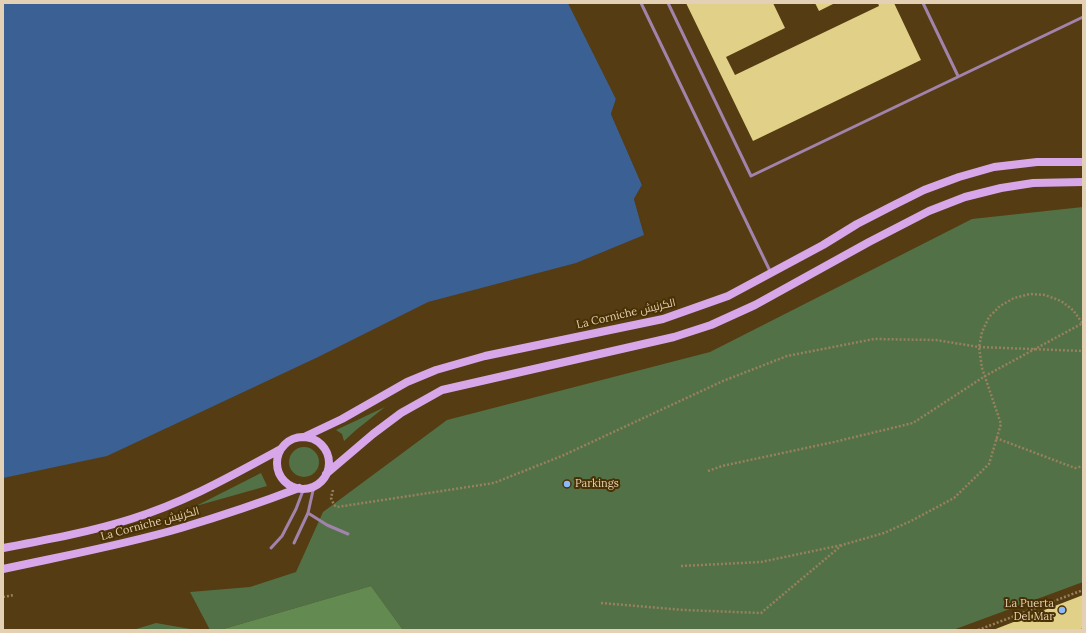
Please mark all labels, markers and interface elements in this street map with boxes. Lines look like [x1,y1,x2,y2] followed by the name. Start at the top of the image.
[575,296,677,332] street label: La Corniche الكرنيش
[575,477,619,491] place label: Parkings
[562,479,572,489] marker: Parkings
[99,504,201,544] street label: La Corniche الكرنيش
[1005,597,1054,623] place label: La Puerta Del Mar
[1057,605,1067,615] marker: La Puerta Del Mar

